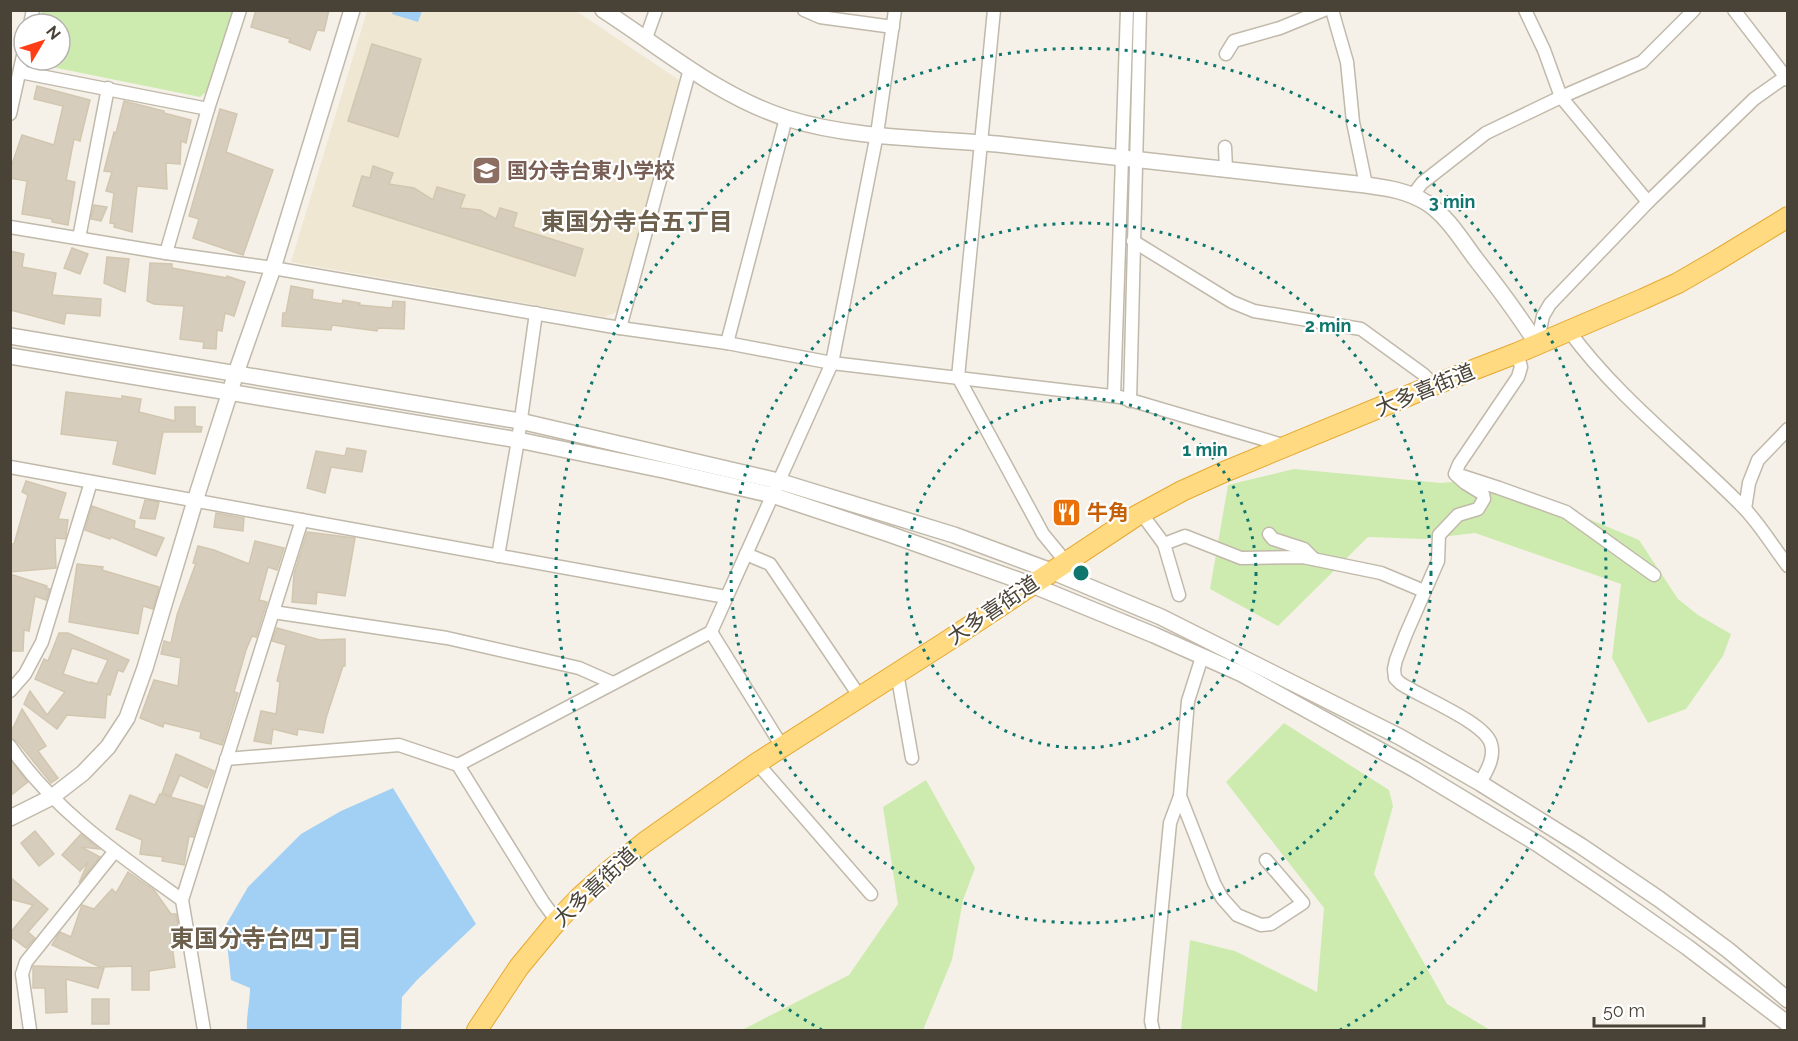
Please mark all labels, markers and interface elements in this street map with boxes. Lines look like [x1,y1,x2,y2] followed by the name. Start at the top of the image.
[12,12,72,72] north arrow
[42,22,64,44] text: N
[470,155,502,187] school or university icon: 国分寺台東小学校
[507,158,675,183] place label: 国分寺台東小学校
[1429,191,1475,212] text: 3 min
[541,207,733,236] district label: 東国分寺台五丁目
[1305,315,1351,336] text: 2 min
[1371,358,1478,421] street label: 大多喜街道
[1182,439,1228,460] text: 1 min
[1050,497,1082,529] restaurant icon: 牛角
[1087,500,1129,525] place label: 牛角
[1071,563,1091,583] centre of rings
[942,570,1043,649] street label: 大多喜街道
[548,842,642,932] street label: 大多喜街道
[170,924,362,953] district label: 東国分寺台四丁目
[1594,990,1704,1028] scale bar
[1603,1000,1645,1021] text: 50 m

